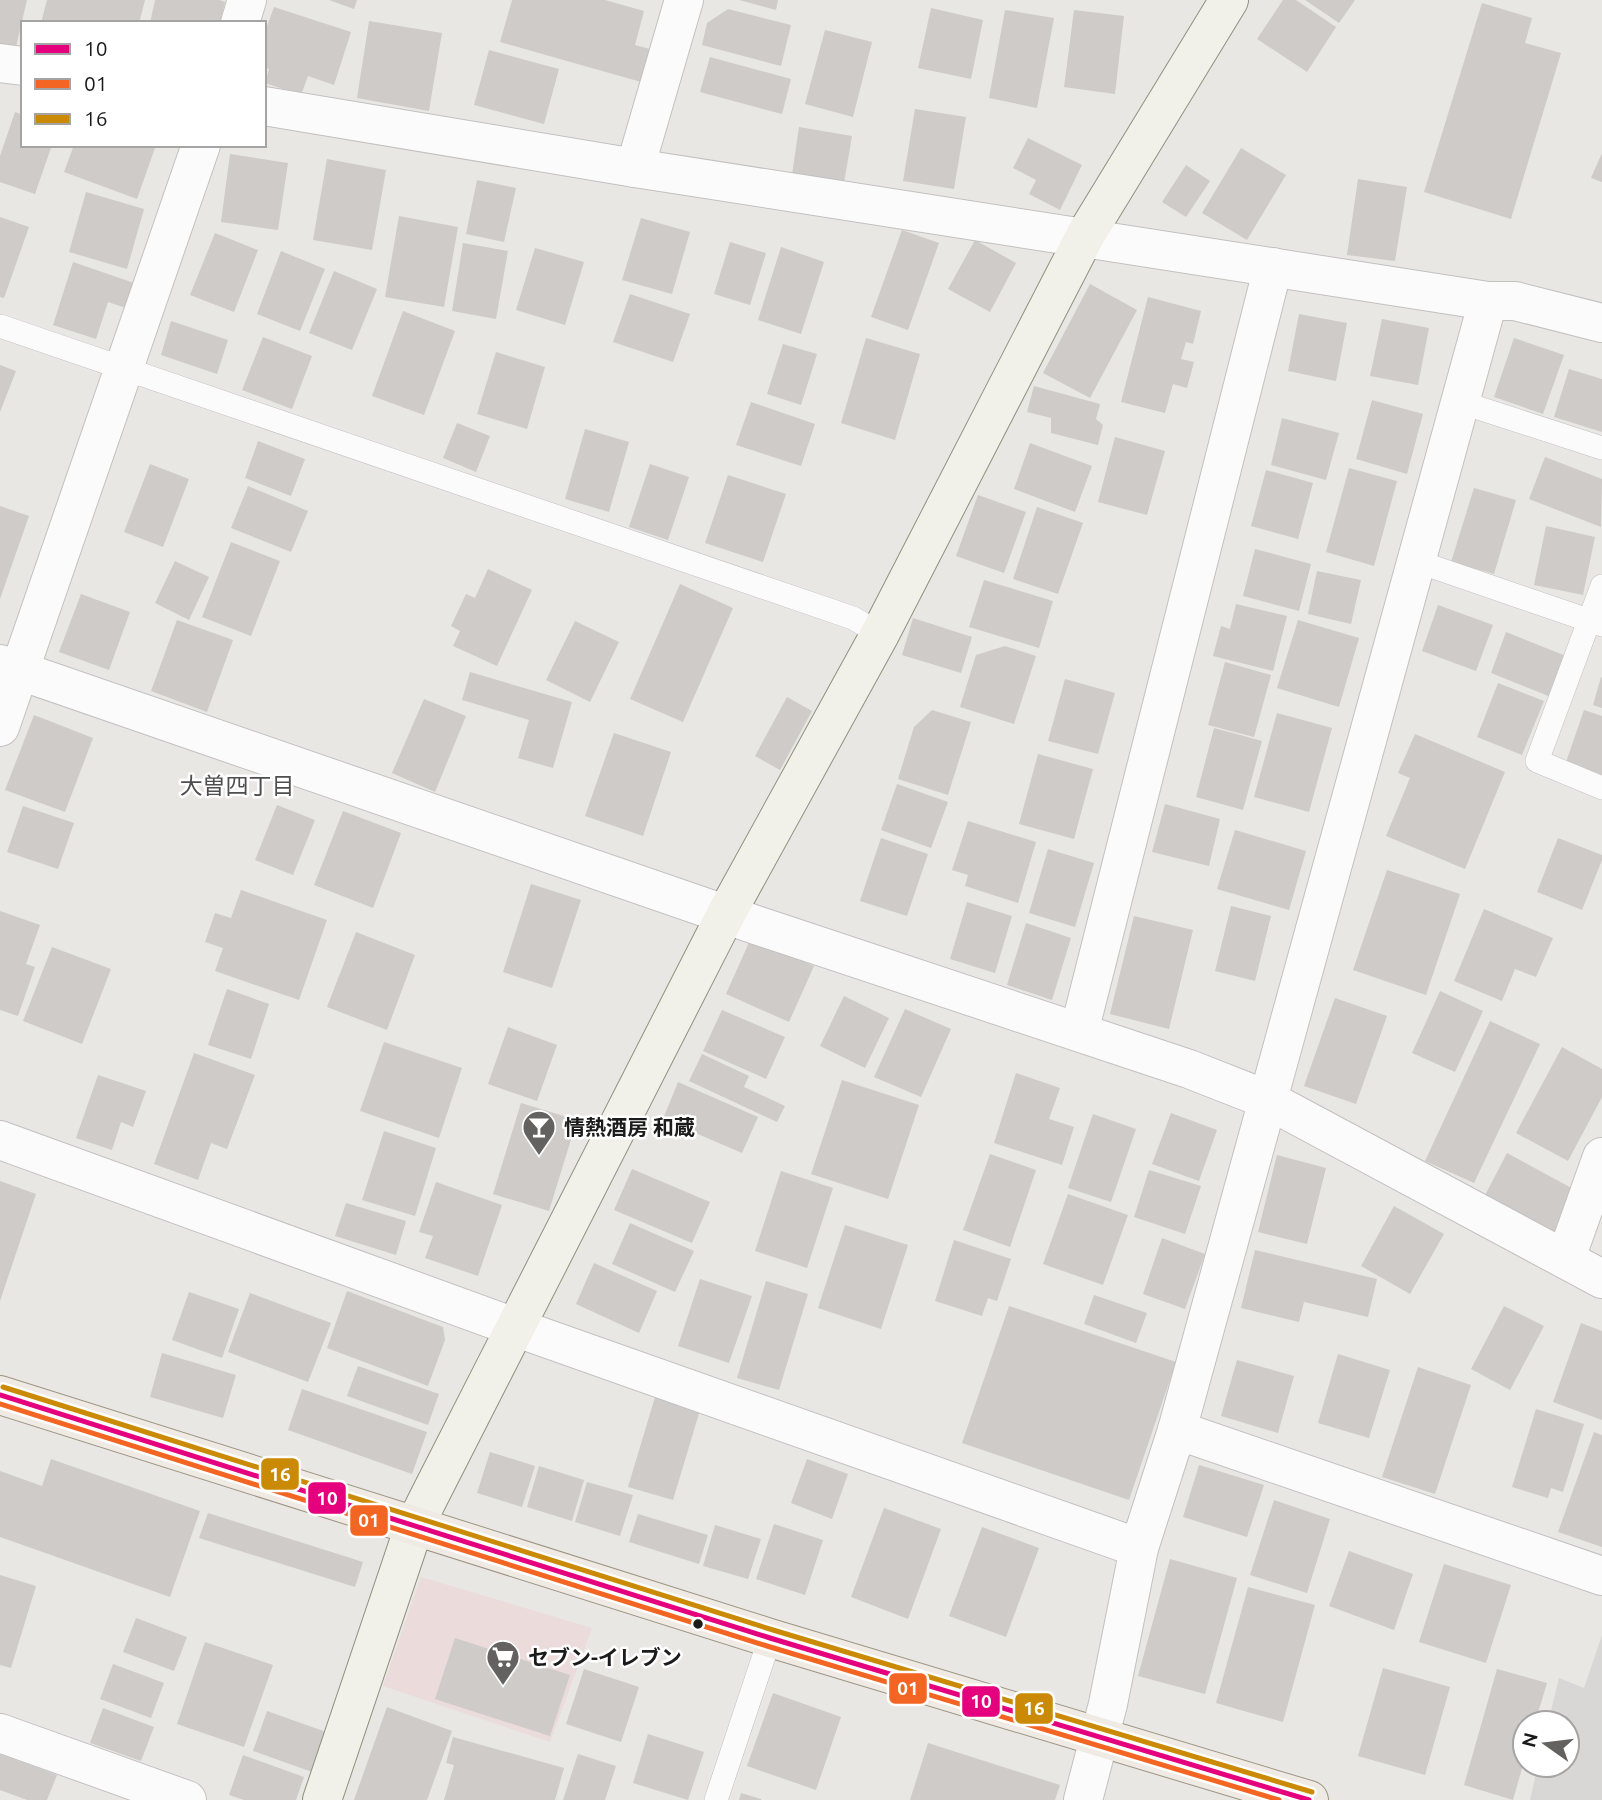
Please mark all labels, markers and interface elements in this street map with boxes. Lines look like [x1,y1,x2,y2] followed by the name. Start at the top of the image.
[21,21,266,147] legend
[84,36,108,60] text: 10
[84,71,108,95] text: 01
[84,106,108,130] text: 16
[180,773,295,798] district label: 大曽四丁目
[520,1108,558,1157] bar icon: 情熱酒房 和蔵
[564,1115,695,1139] place label: 情熱酒房 和蔵
[260,1457,300,1491] line badge: 16
[269,1463,291,1485] text: 16
[307,1481,347,1515] line badge: 10
[316,1487,338,1509] text: 10
[349,1504,389,1537] line badge: 01
[358,1509,380,1531] text: 01
[691,1617,705,1631] unlabelled marker
[484,1638,522,1687] supermarket icon: セブン-イレブン
[528,1645,682,1669] place label: セブン-イレブン
[888,1672,928,1705] line badge: 01
[897,1677,919,1699] text: 01
[961,1685,1001,1718] line badge: 10
[970,1690,992,1712] text: 10
[1014,1692,1054,1725] line badge: 16
[1023,1697,1045,1719] text: 16
[1511,1709,1581,1779] north arrow
[1517,1730,1542,1749] text: N

